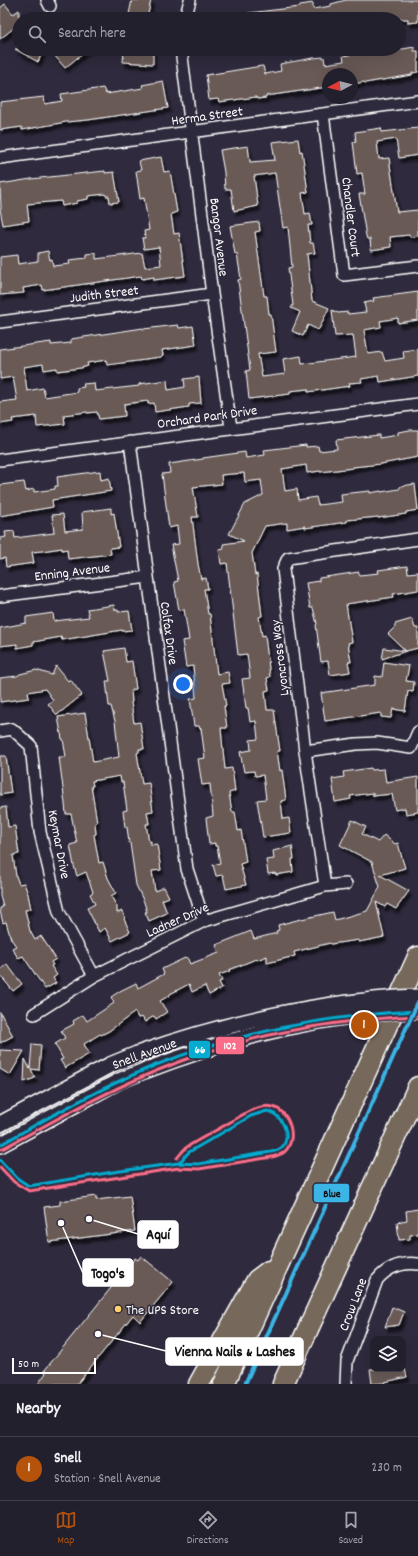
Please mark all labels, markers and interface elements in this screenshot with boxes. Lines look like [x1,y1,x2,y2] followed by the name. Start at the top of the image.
[12,12,406,56] search box
[26,23,48,45] icon: search
[58,23,126,45] text: Search here
[322,68,358,104] north arrow
[170,102,244,132] street label: Herma Street
[335,176,365,258] street label: Chandler Court
[203,197,233,278] street label: Bangor Avenue
[69,281,140,309] street label: Judith Street
[156,401,259,435] street label: Orchard Park Drive
[33,558,111,588] street label: Enning Avenue
[154,601,182,666] street label: Colfax Drive
[266,618,296,697] street label: Lyoncross Way
[173,674,193,694] your location
[42,808,75,881] street label: Keymar Drive
[143,898,212,944] street label: Ladner Drive
[351,1010,377,1040] pin: 1
[110,1034,180,1076] street label: Snell Avenue
[215,1036,245,1055] line badge: 102
[223,1039,237,1055] text: 102
[188,1040,211,1059] line badge: 66
[195,1043,206,1059] text: 66
[313,1183,350,1203] line badge: Blue
[323,1187,341,1203] text: Blue
[138,1221,178,1248] callout: Aquí
[146,1225,172,1247] text: Aquí
[83,1259,133,1286] callout: Togo's
[91,1264,125,1286] text: Togo's
[335,1275,373,1334] street label: Crow Lane
[126,1301,199,1321] place label: The UPS Store
[113,1304,123,1314] marker: The UPS Store
[370,1336,406,1372] map controls
[370,1336,406,1372] button: layers
[166,1338,303,1365] callout: Vienna Nails & Lashes
[175,1342,295,1364] text: Vienna Nails & Lashes
[12,1356,96,1375] scale bar
[18,1357,39,1373] text: 50 m
[16,1398,60,1422] text: Nearby
[54,1448,81,1470] text: Snell
[28,1459,30,1478] text: 1
[372,1459,402,1478] text: 230 m
[54,1470,161,1489] text: Station · Snell Avenue
[55,1509,77,1549] tab: Map
[187,1509,229,1549] tab: Directions
[338,1509,363,1549] tab: Saved

